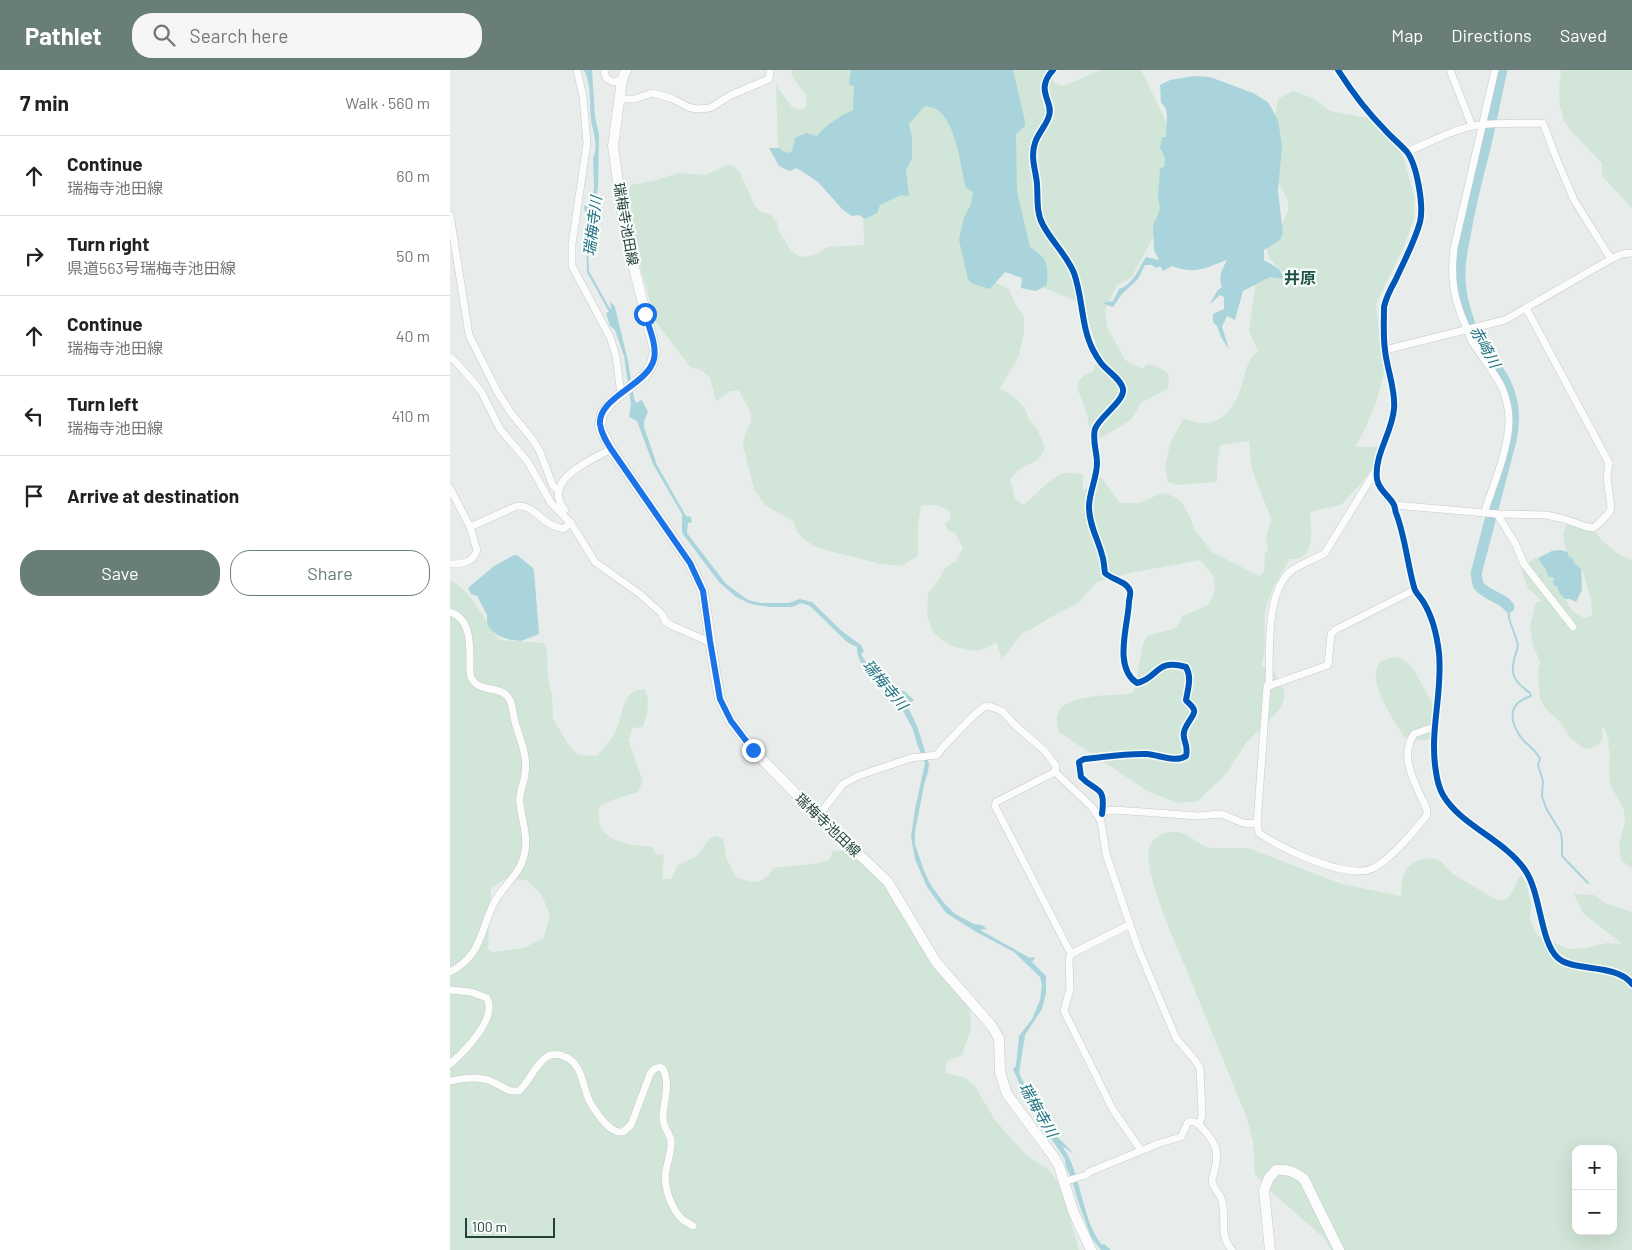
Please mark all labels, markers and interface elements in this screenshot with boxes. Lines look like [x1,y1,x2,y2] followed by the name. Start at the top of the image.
[132,13,482,58] search box
[25,21,102,50] text: Pathlet
[150,21,178,49] icon: search
[190,24,288,47] text: Search here
[1391,24,1423,46] text: Map
[1451,24,1532,46] text: Directions
[1560,24,1607,46] text: Saved
[20,90,69,115] text: 7 min
[345,93,430,112] text: Walk · 560 m
[67,152,143,175] text: Continue
[20,162,48,190] icon: ahead
[396,166,430,185] text: 60 m
[67,178,163,197] text: 瑞梅寺池田線
[611,181,642,267] street label: 瑞梅寺池田線
[579,193,605,257] water label: 瑞梅寺川
[67,232,149,255] text: Turn right
[20,242,48,270] icon: right
[396,246,430,265] text: 50 m
[67,258,236,277] text: 県道563号瑞梅寺池田線
[1284,268,1316,287] district label: 井原
[634,303,657,326] route start
[67,312,143,335] text: Continue
[20,322,48,350] icon: ahead
[1467,322,1506,372] water label: 赤崎川
[396,326,430,345] text: 40 m
[67,338,163,357] text: 瑞梅寺池田線
[67,392,138,415] text: Turn left
[20,402,48,430] icon: left
[392,406,430,425] text: 410 m
[67,418,163,437] text: 瑞梅寺池田線
[20,482,48,510] icon: arrive
[67,484,239,507] text: Arrive at destination
[20,550,220,596] button: Save
[230,550,430,596] button: Share
[860,656,913,715] water label: 瑞梅寺川
[742,739,765,762] route end
[792,789,864,860] street label: 瑞梅寺池田線
[1016,1079,1063,1142] water label: 瑞梅寺川
[1572,1145,1617,1235] map controls
[1572,1145,1617,1190] button: +
[1572,1190,1617,1235] button: −
[465,1215,555,1238] scale bar
[472,1218,507,1235] text: 100 m

